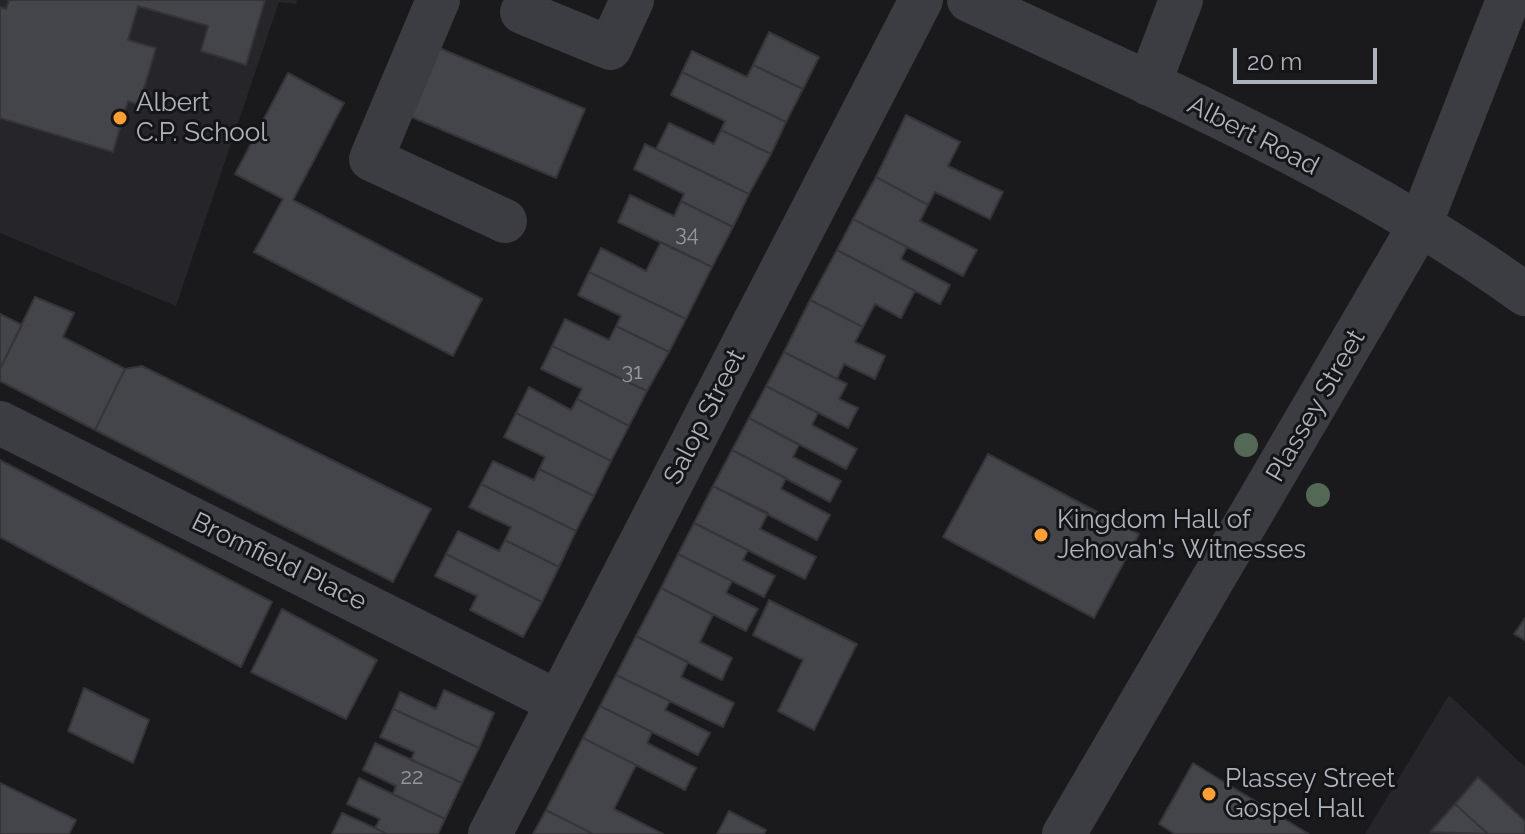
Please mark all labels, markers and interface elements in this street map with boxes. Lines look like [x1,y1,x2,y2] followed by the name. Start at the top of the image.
[1237,32,1381,82] scale bar
[1247,47,1302,76] text: 20 m
[136,87,267,148] place label: Albert C.P. School
[1182,90,1324,182] street label: Albert Road
[111,109,129,127] marker: Albert C.P. School
[675,221,699,247] house number: 34
[1260,324,1372,488] street label: Plassey Street
[658,344,752,490] street label: Salop Street
[621,359,643,385] house number: 31
[1057,504,1306,566] place label: Kingdom Hall of Jehovah's Witnesses
[187,506,371,618] street label: Bromfield Place
[1032,526,1050,544] marker: Kingdom Hall of Jehovah's Witnesses
[1225,763,1395,824] place label: Plassey Street Gospel Hall
[401,764,423,790] house number: 22
[1200,785,1218,803] marker: Plassey Street Gospel Hall

